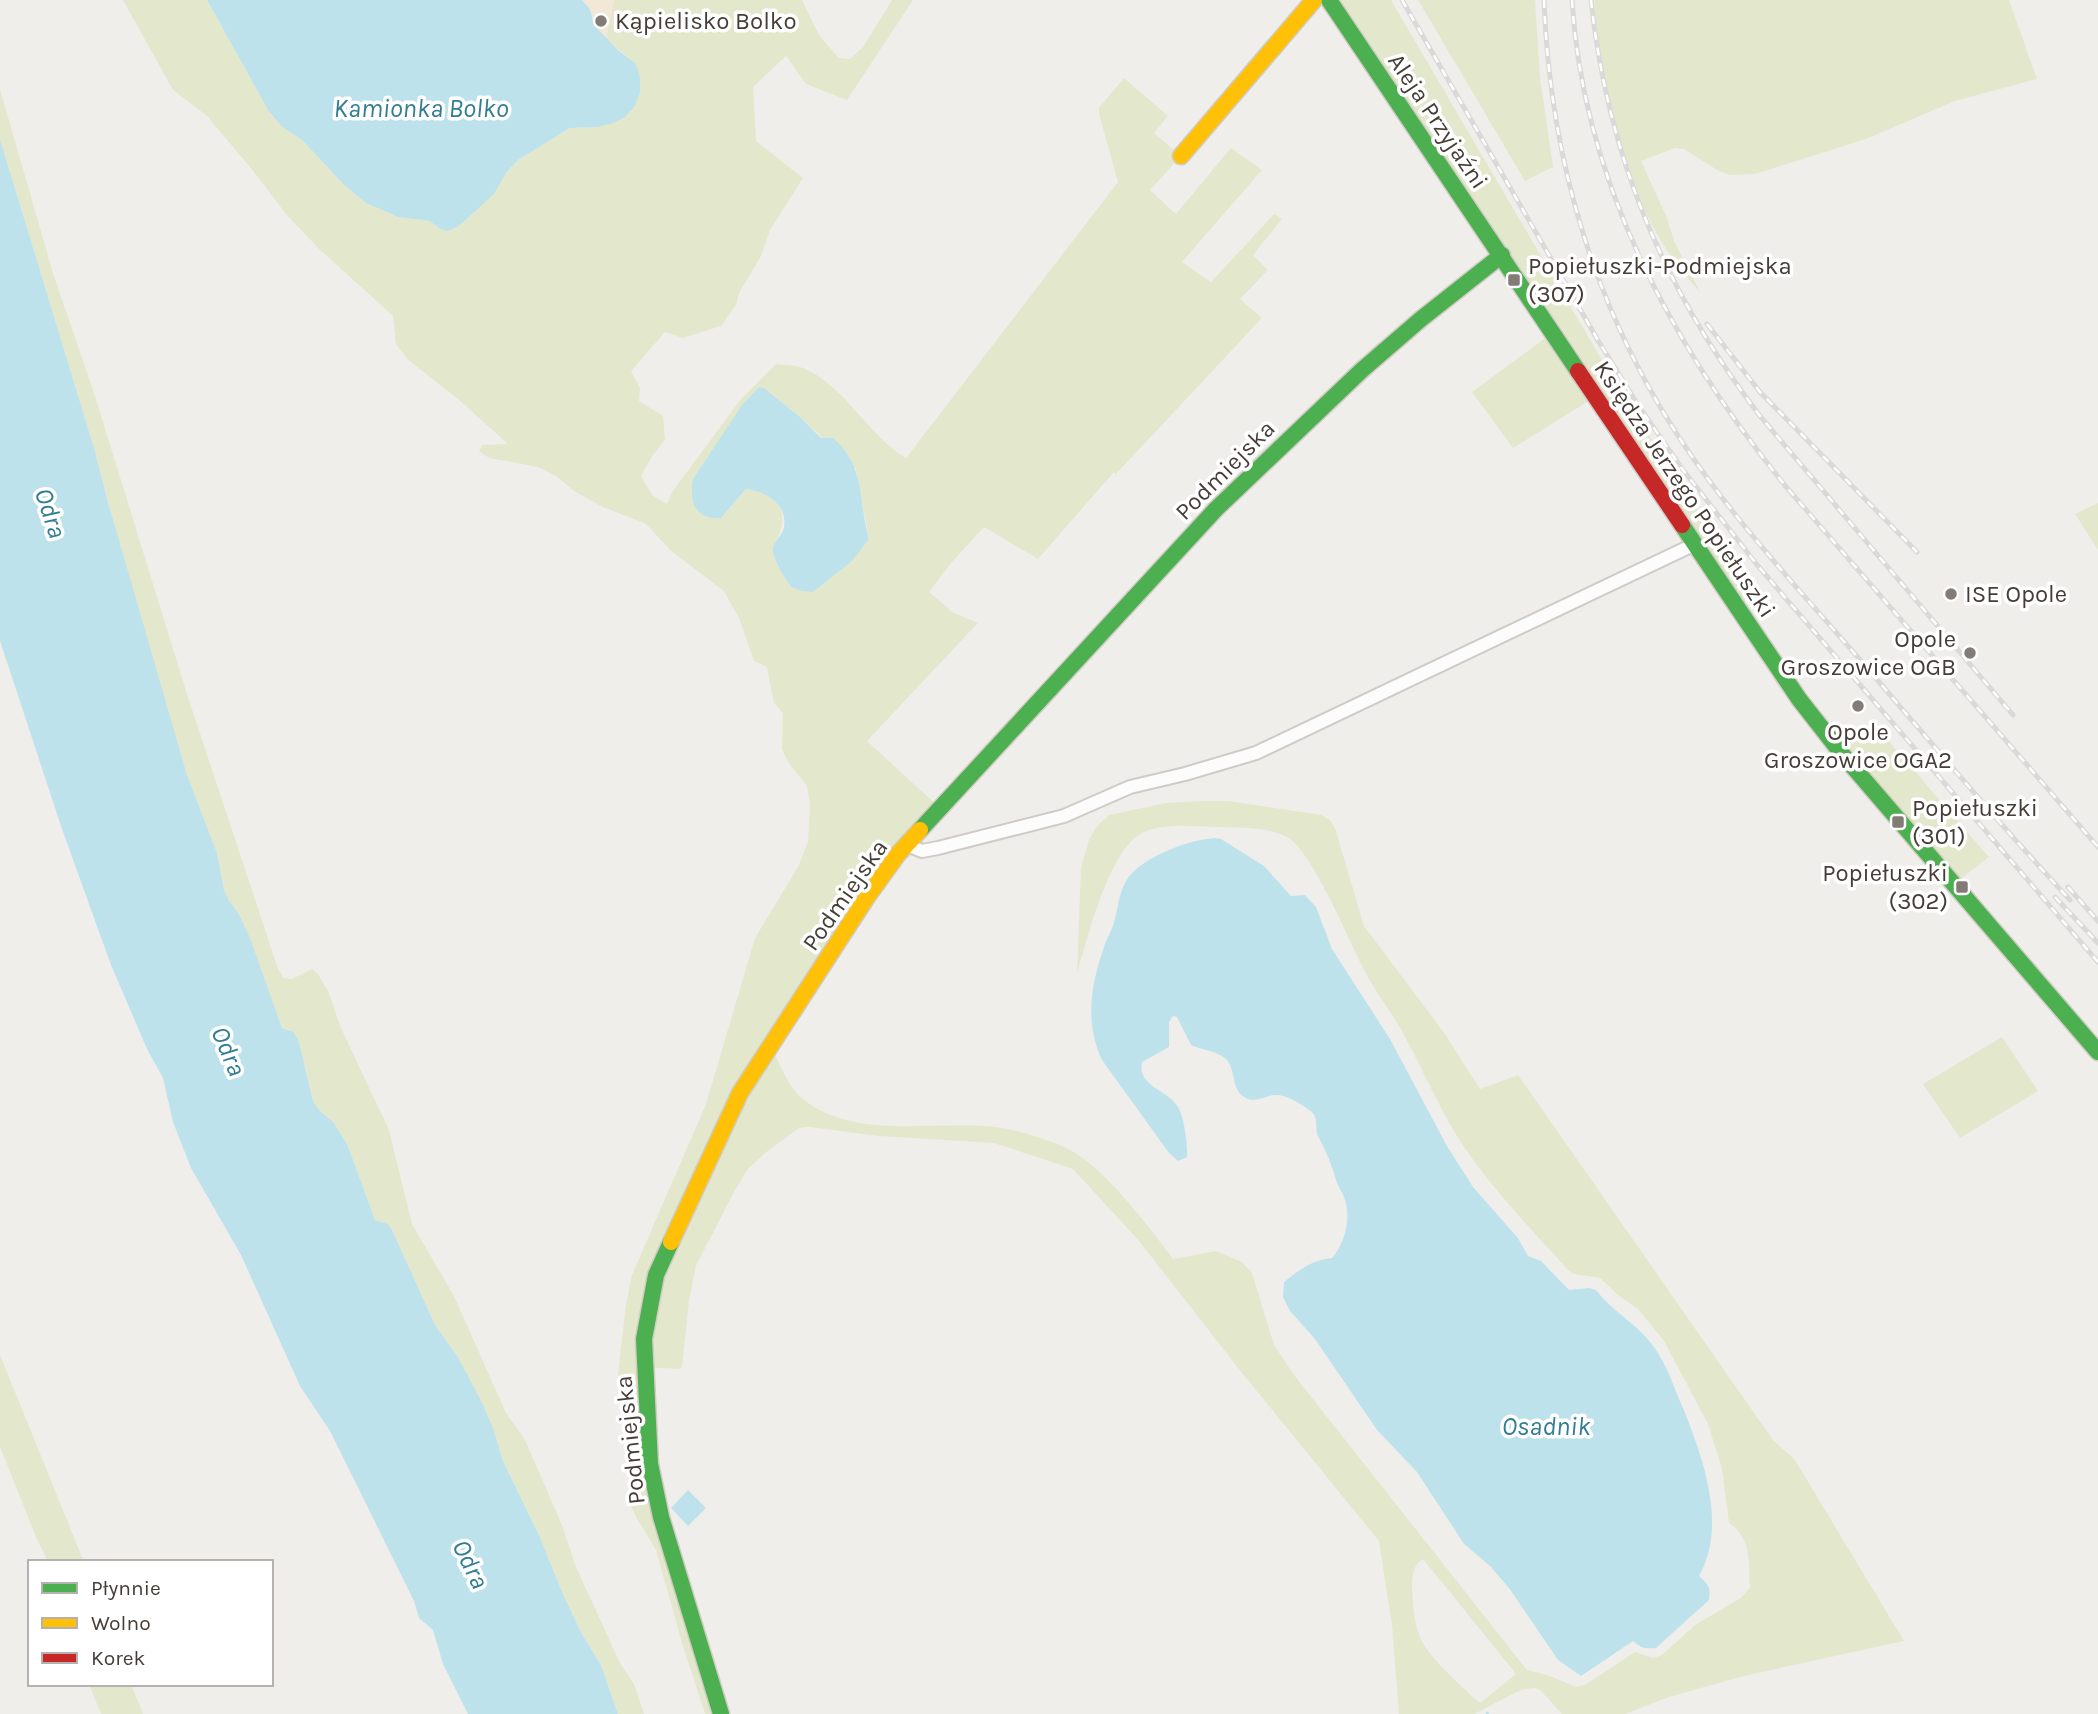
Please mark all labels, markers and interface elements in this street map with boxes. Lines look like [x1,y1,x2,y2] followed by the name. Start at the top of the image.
[615,7,797,35] place label: Kąpielisko Bolko
[593,13,609,29] marker: Kąpielisko Bolko
[1382,48,1494,194] street label: Aleja Przyjaźni
[334,93,509,124] water label: Kamionka Bolko
[1528,252,1792,308] place label: Popiełuszki-Podmiejska (307)
[1506,272,1522,288] marker: Popiełuszki-Podmiejska (307)
[1588,355,1782,623] street label: Księdza Jerzego Popiełuszki
[1169,414,1281,526] street label: Podmiejska
[28,484,73,542] water label: Odra
[1965,580,2067,608] place label: ISE Opole
[1943,586,1959,602] marker: ISE Opole
[1781,625,1956,681] place label: Opole Groszowice OGB
[1962,645,1978,661] marker: Opole Groszowice OGB
[1850,698,1866,714] marker: Opole Groszowice OGA2
[1764,718,1952,774] place label: Opole Groszowice OGA2
[1912,794,2038,850] place label: Popiełuszki (301)
[1890,814,1906,830] marker: Popiełuszki (301)
[796,834,894,956] street label: Podmiejska
[1822,859,1948,915] place label: Popiełuszki (302)
[1954,879,1970,895] marker: Popiełuszki (302)
[204,1022,253,1081] water label: Odra
[609,1374,651,1506] street label: Podmiejska
[1502,1411,1591,1442] water label: Osadnik
[445,1534,496,1594] water label: Odra
[28,1560,273,1686] legend
[91,1576,161,1600] text: Płynnie
[91,1611,151,1635] text: Wolno
[91,1646,146,1670] text: Korek

